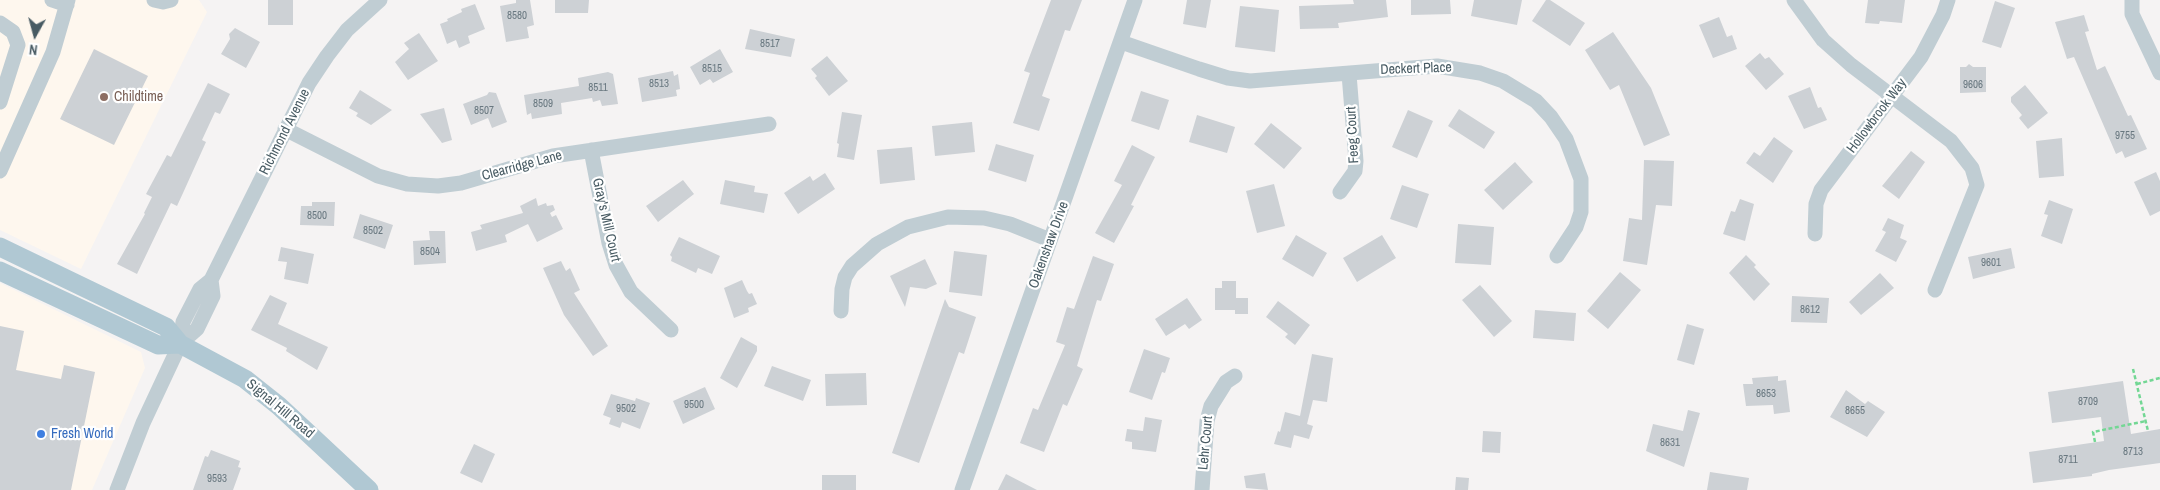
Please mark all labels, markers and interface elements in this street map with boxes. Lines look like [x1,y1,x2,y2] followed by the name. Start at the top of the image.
[507,9,527,23] house number: 8580
[10,10,60,60] north arrow
[760,37,780,51] house number: 8517
[28,40,38,59] text: N
[1380,59,1452,79] street label: Deckert Place
[702,62,722,76] house number: 8515
[1844,75,1910,157] street label: Hollowbrook Way
[649,77,669,91] house number: 8513
[1963,78,1983,92] house number: 9606
[588,81,608,95] house number: 8511
[256,86,314,178] street label: Richmond Avenue
[114,89,163,105] place label: Childtime
[98,91,110,103] marker: Childtime
[533,97,553,111] house number: 8509
[474,104,494,118] house number: 8507
[1343,106,1363,164] street label: Feeg Court
[2115,129,2135,143] house number: 9755
[480,147,564,185] street label: Clearridge Lane
[588,177,624,263] street label: Gray's Mill Court
[1026,199,1072,291] street label: Oakenshaw Drive
[307,209,327,223] house number: 8500
[363,224,383,238] house number: 8502
[420,245,440,259] house number: 8504
[1981,256,2001,270] house number: 9601
[1800,303,1820,317] house number: 8612
[243,376,317,442] street label: Signal Hill Road
[1756,387,1776,401] house number: 8653
[2078,395,2098,409] house number: 8709
[684,398,704,412] house number: 9500
[616,402,636,416] house number: 9502
[1845,404,1865,418] house number: 8655
[1195,415,1217,471] street label: Lehr Court
[51,426,113,442] place label: Fresh World
[35,428,47,440] marker: Fresh World
[1660,436,1680,450] house number: 8631
[2123,445,2143,459] house number: 8713
[2058,453,2078,467] house number: 8711
[207,472,227,486] house number: 9593

